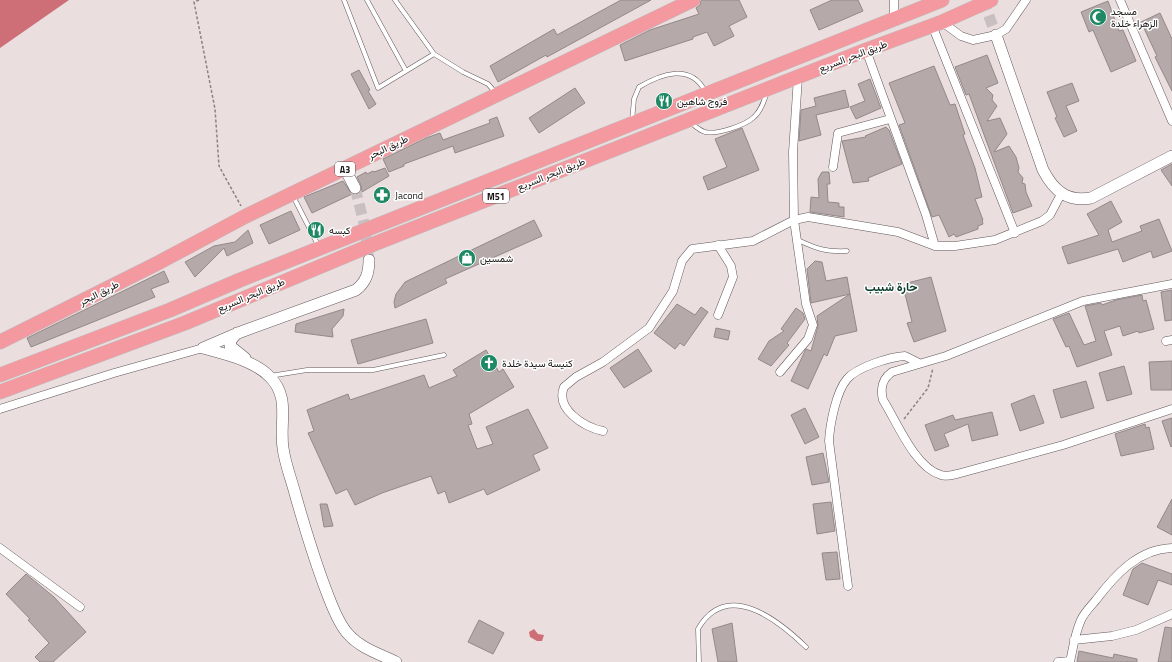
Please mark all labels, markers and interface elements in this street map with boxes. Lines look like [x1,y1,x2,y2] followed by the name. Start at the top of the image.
[1111,4,1158,31] place label: مسجد الزهراء خلدة
[1088,7,1108,27] mosque icon: مسجد الزهراء خلدة
[817,36,890,76] street label: طريق البحر السريع
[654,91,674,111] restaurant icon: فروج شاهين
[677,94,728,109] place label: فروج شاهين
[365,131,411,164] street label: طريق البحر
[515,153,588,194] street label: طريق البحر السريع
[335,162,355,176] road number: A3
[372,185,392,205] pharmacy icon: Jacond
[395,188,423,203] place label: Jacond
[483,189,509,203] road number: M51
[306,220,326,240] restaurant icon: كبسه
[329,223,351,238] place label: كبسه
[457,248,477,268] shop icon: شمسين
[480,251,513,266] place label: شمسين
[215,274,288,316] street label: طريق البحر السريع
[76,276,122,310] street label: طريق البحر
[865,277,917,296] district label: حارة شبيب
[479,353,499,373] church icon: كنيسة سيدة خلدة
[502,356,573,371] place label: كنيسة سيدة خلدة

